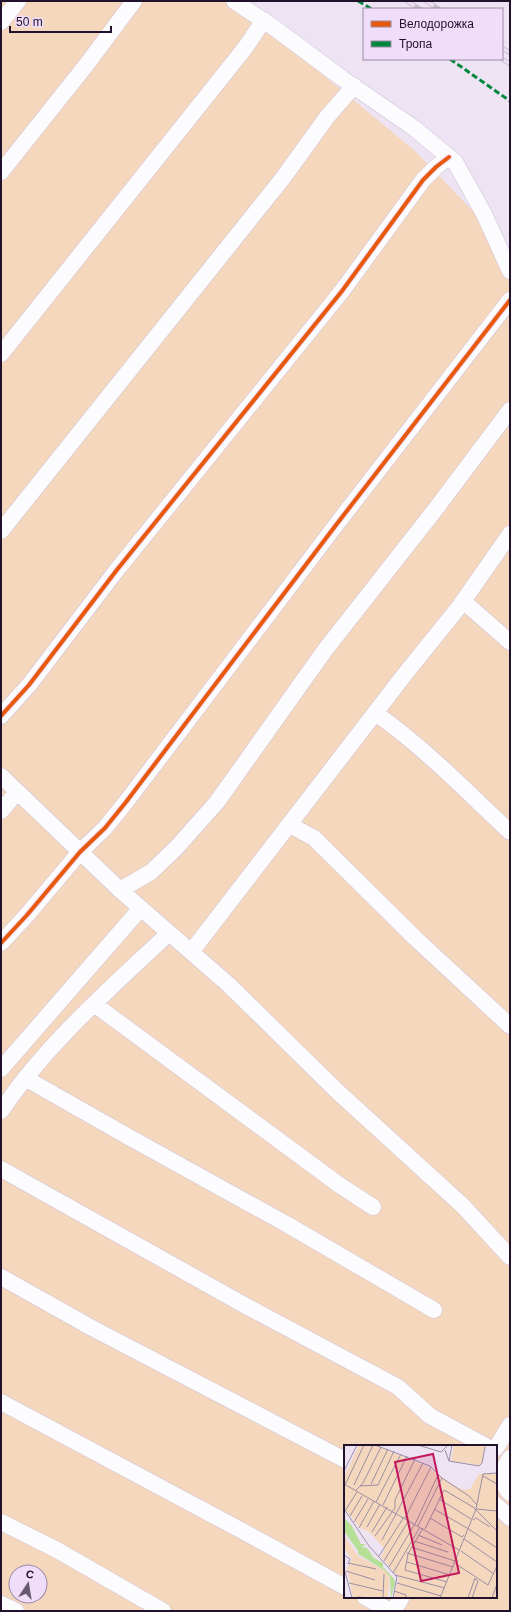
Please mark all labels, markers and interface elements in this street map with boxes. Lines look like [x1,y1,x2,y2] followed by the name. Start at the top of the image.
[10,8,111,34] scale bar
[363,8,503,60] legend
[16,15,43,29] text: 50 m
[399,17,474,31] text: Велодорожка
[399,37,433,51] text: Тропа
[344,1445,497,1598] inset map
[8,1564,48,1604] north arrow
[25,1568,35,1581] text: С

